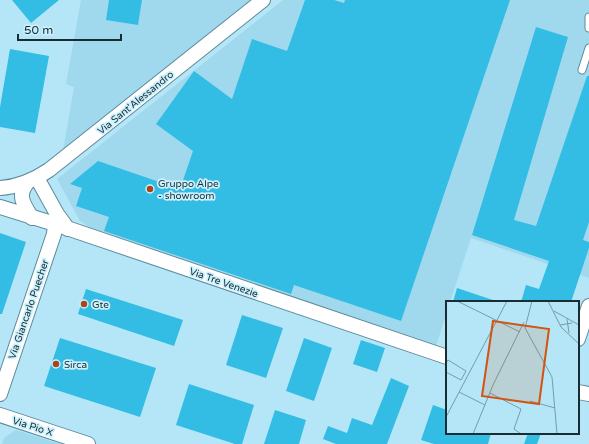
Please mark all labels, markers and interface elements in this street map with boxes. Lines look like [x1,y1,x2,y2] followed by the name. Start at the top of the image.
[18,16,121,42] scale bar
[24,23,53,37] text: 50 m
[95,68,176,137] street label: Via Sant'Alessandro
[158,178,219,202] place label: Gruppo Alpe - showroom
[145,184,155,194] marker: Gruppo Alpe - showroom
[6,258,52,361] street label: Via Giancarlo Puecher
[188,266,260,300] street label: Via Tre Venezie
[79,299,89,309] marker: Gte
[92,299,109,311] place label: Gte
[446,301,579,434] inset map
[51,359,61,369] marker: Sirca
[64,359,87,371] place label: Sirca
[11,415,55,439] street label: Via Pio X

